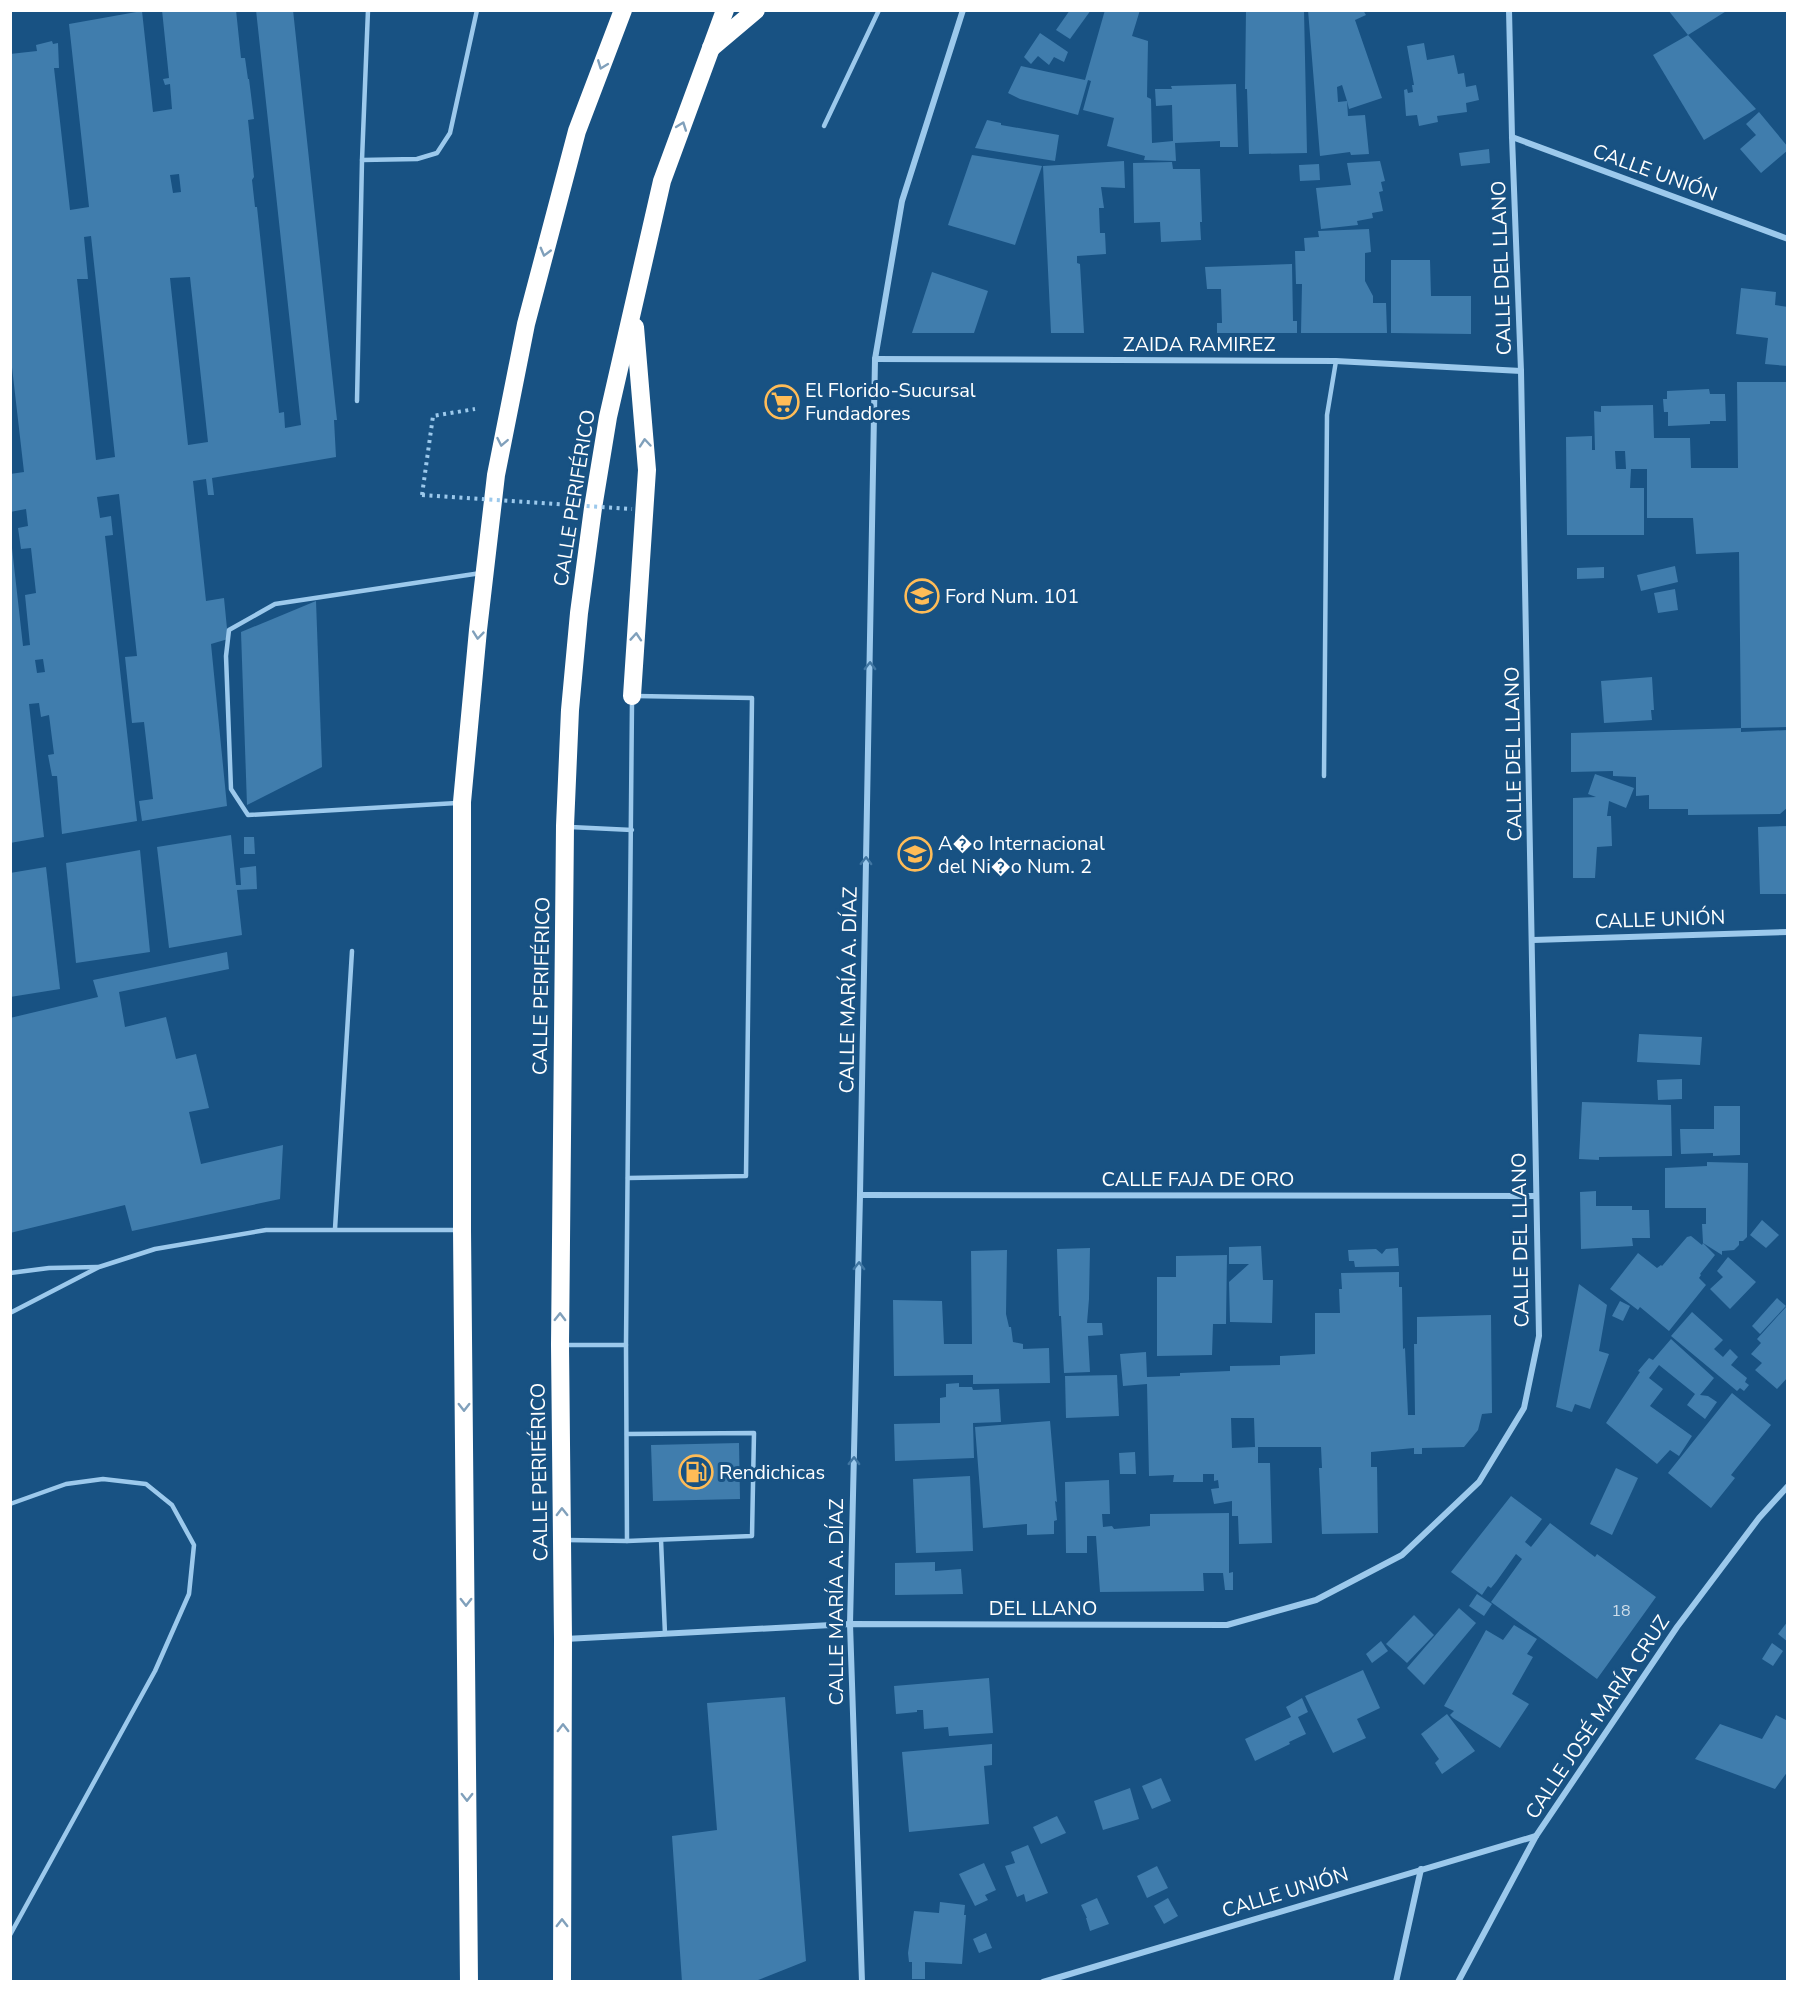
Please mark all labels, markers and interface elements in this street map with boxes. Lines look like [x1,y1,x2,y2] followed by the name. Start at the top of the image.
[597,59,610,70] one-way arrow
[675,121,687,132] one-way arrow
[1589,137,1721,208] street label: CALLE UNIÓN
[1485,180,1518,356] street label: CALLE DEL LLANO
[540,246,553,256] one-way arrow
[1123,331,1275,358] street label: ZAIDA RAMIREZ
[805,377,976,427] place label: El Florido-Sucursal Fundadores
[764,384,800,420] supermarket icon: El Florido-Sucursal Fundadores
[547,408,602,588] street label: CALLE PERIFÉRICO
[496,436,509,446] one-way arrow
[639,438,652,447] one-way arrow
[904,578,940,614] school or university icon: Ford Num. 101
[945,583,1079,610] place label: Ford Num. 101
[472,630,485,640] one-way arrow
[630,633,643,642] one-way arrow
[864,661,876,670] one-way arrow
[1498,666,1529,842] street label: CALLE DEL LLANO
[938,830,1105,880] place label: A�o Internacional del Ni�o Num. 2
[897,836,933,872] school or university icon: A�o Internacional del Ni�o Num. 2
[860,856,873,865] one-way arrow
[833,886,864,1094] street label: CALLE MARÍA A. DÍAZ
[526,897,557,1075] street label: CALLE PERIFÉRICO
[1594,904,1726,935] street label: CALLE UNIÓN
[1505,1152,1536,1328] street label: CALLE DEL LLANO
[1102,1166,1294,1193] street label: CALLE FAJA DE ORO
[852,1261,865,1270] one-way arrow
[554,1313,566,1322] one-way arrow
[524,1383,555,1561] street label: CALLE PERIFÉRICO
[458,1403,470,1412] one-way arrow
[678,1454,714,1490] fuel station icon: Rendichicas
[847,1456,860,1465] one-way arrow
[719,1459,825,1486] place label: Rendichicas
[823,1498,850,1705] street label: CALLE MARÍA A. DÍAZ
[555,1508,568,1517] one-way arrow
[989,1595,1097,1622] street label: DEL LLANO
[459,1598,472,1607] one-way arrow
[1611,1600,1631,1622] house number: 18
[1519,1610,1676,1824] street label: CALLE JOSÉ MARÍA CRUZ
[557,1724,569,1733] one-way arrow
[461,1793,473,1802] one-way arrow
[1219,1860,1352,1925] street label: CALLE UNIÓN
[556,1919,568,1928] one-way arrow

